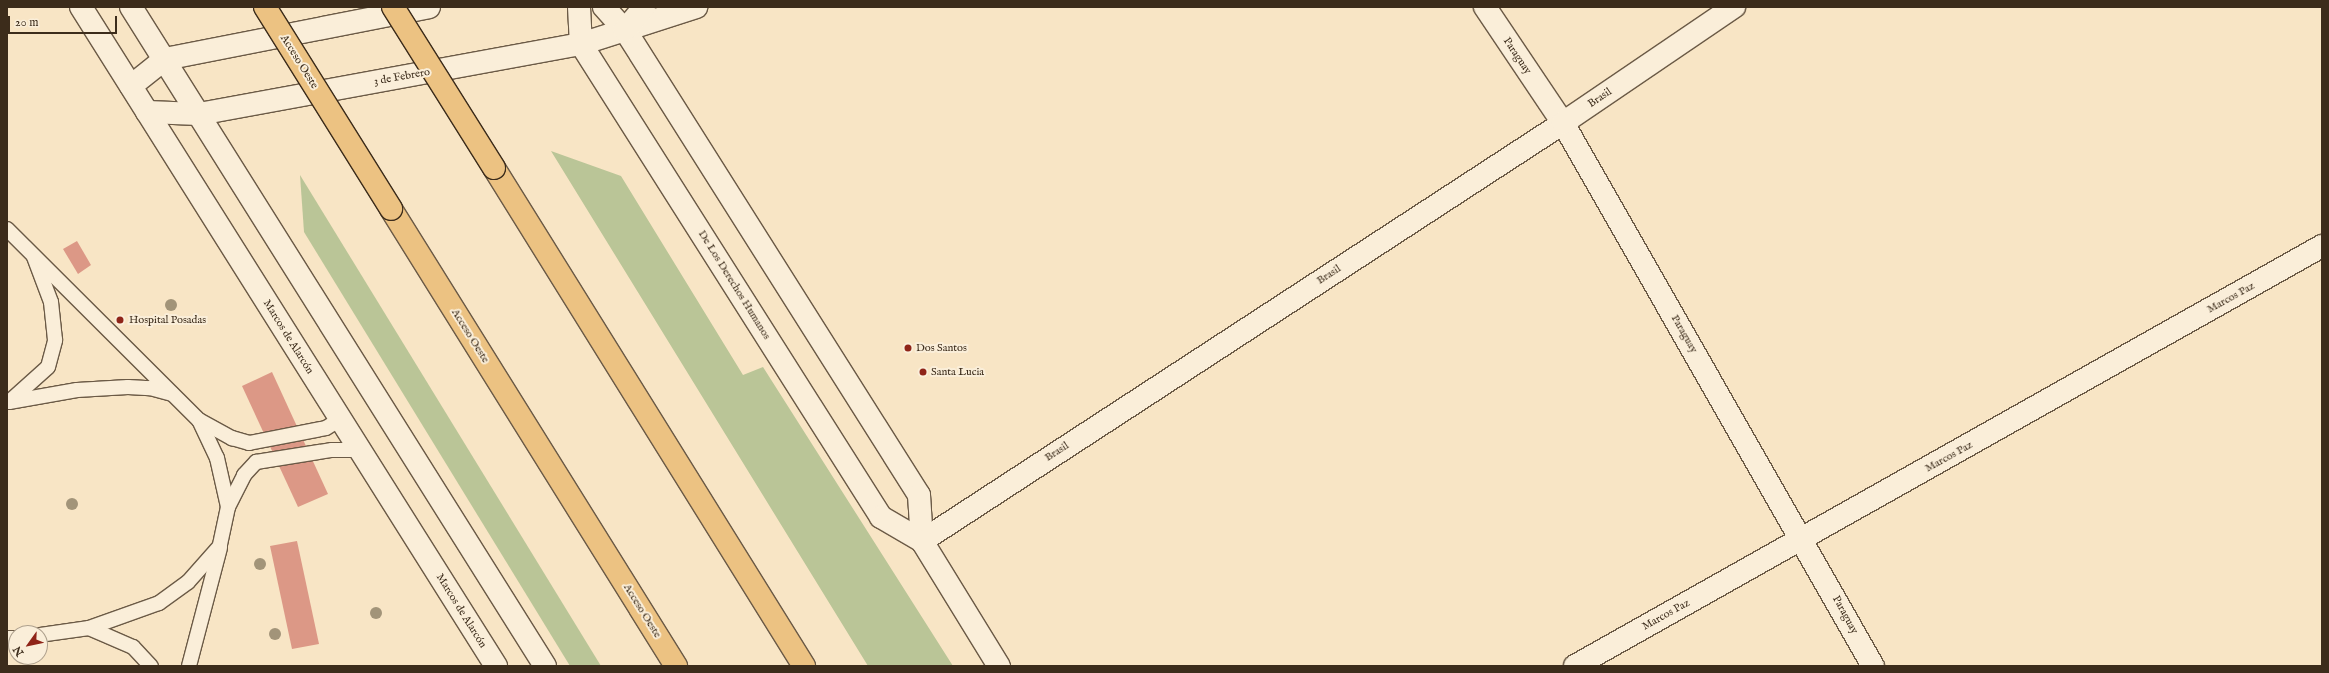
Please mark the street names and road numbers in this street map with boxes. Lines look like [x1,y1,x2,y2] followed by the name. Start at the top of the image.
[277,33,321,91] street label: Acceso Oeste
[1500,35,1534,77] street label: Paraguay
[373,66,431,88] street label: 3 de Febrero
[1586,85,1614,111] street label: Brasil
[695,228,773,342] street label: De Los Derechos Humanos
[1315,262,1343,288] street label: Brasil
[2205,280,2257,316] street label: Marcos Paz
[260,297,316,377] street label: Marcos de Alarcón
[448,307,492,365] street label: Acceso Oeste
[1668,313,1700,355] street label: Paraguay
[1043,439,1071,465] street label: Brasil
[1923,439,1975,475] street label: Marcos Paz
[433,571,489,651] street label: Marcos de Alarcón
[620,582,664,640] street label: Acceso Oeste
[1829,594,1861,636] street label: Paraguay
[1640,597,1692,633] street label: Marcos Paz

